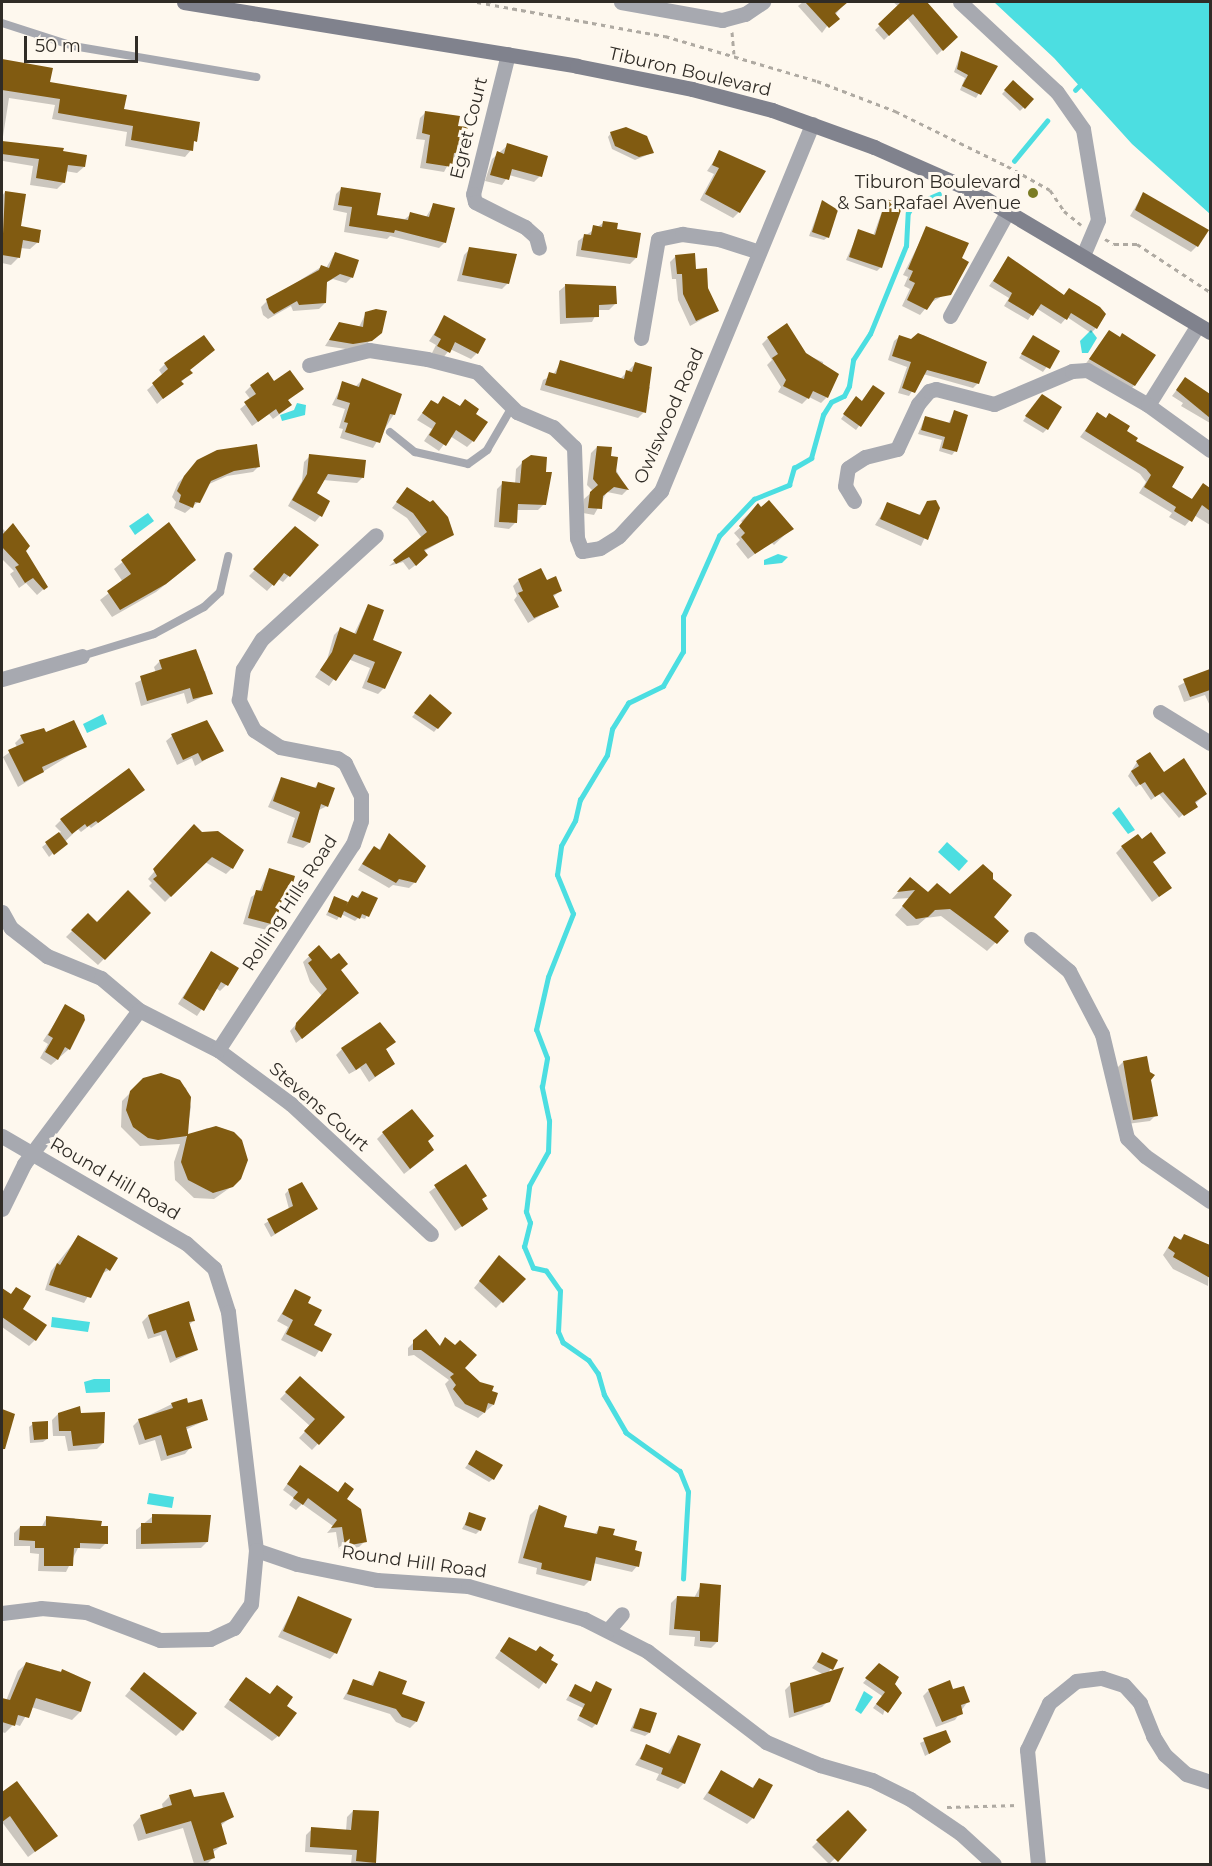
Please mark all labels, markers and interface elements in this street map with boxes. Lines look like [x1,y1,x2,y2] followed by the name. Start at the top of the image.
[27,24,141,62] scale bar
[35,35,81,57] text: 50 m
[607,43,773,101] street label: Tiburon Boulevard
[446,75,492,181] street label: Egret Court
[837,172,1021,214] place label: Tiburon Boulevard & San Rafael Avenue
[1026,186,1040,200] marker: Tiburon Boulevard & San Rafael Avenue
[629,345,709,487] street label: Owlswood Road
[238,831,342,975] street label: Rolling Hills Road
[265,1058,373,1156] street label: Stevens Court
[46,1133,184,1225] street label: Round Hill Road
[340,1541,488,1583] street label: Round Hill Road

